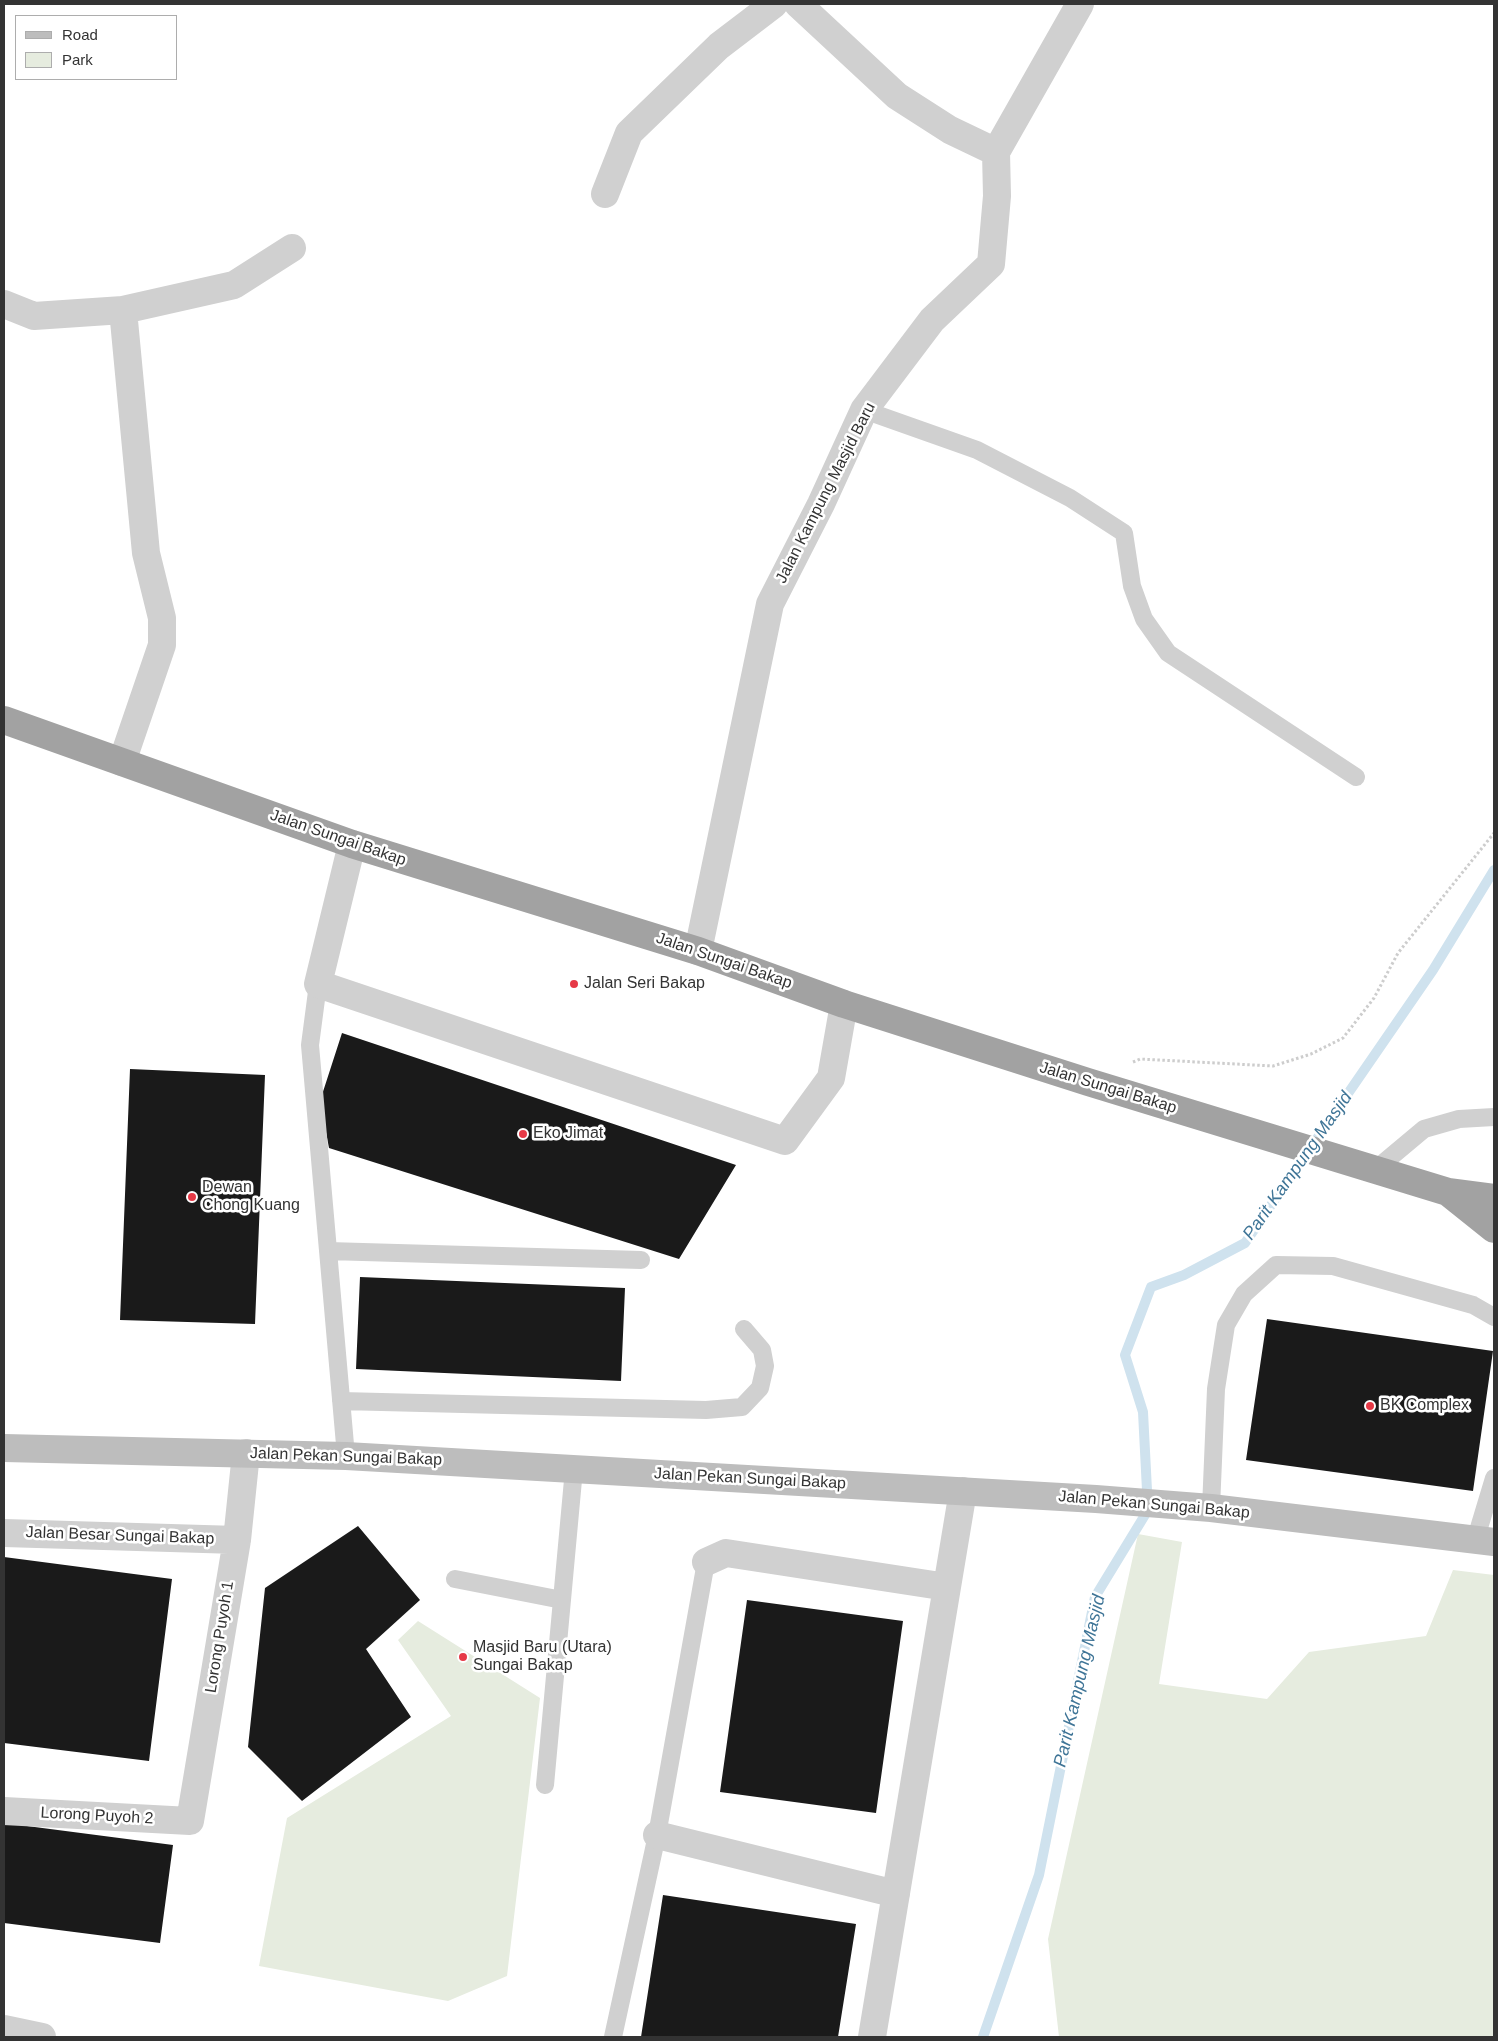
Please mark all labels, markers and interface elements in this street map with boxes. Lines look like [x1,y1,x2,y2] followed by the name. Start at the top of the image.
[15,15,178,80] legend
[62,26,98,43] text: Road
[62,51,93,68] text: Park
[772,399,880,587] street label: Jalan Kampung Masjid Baru
[268,806,408,870] street label: Jalan Sungai Bakap
[654,929,794,993] street label: Jalan Sungai Bakap
[584,974,705,994] place label: Jalan Seri Bakap
[568,978,580,990] marker: Jalan Seri Bakap
[1037,1058,1179,1118] street label: Jalan Sungai Bakap
[1239,1088,1357,1244] water label: Parit Kampung Masjid
[533,1124,603,1144] place label: Eko Jimat
[517,1128,529,1140] marker: Eko Jimat
[202,1178,300,1216] place label: Dewan Chong Kuang
[186,1191,198,1203] marker: Dewan Chong Kuang
[1380,1396,1469,1416] place label: BK Complex
[1364,1400,1376,1412] marker: BK Complex
[250,1444,442,1470] street label: Jalan Pekan Sungai Bakap
[654,1464,846,1494] street label: Jalan Pekan Sungai Bakap
[1057,1487,1251,1523] street label: Jalan Pekan Sungai Bakap
[25,1523,215,1549] street label: Jalan Besar Sungai Bakap
[202,1580,238,1694] street label: Lorong Puyoh 1
[1050,1593,1110,1769] water label: Parit Kampung Masjid
[473,1638,612,1676] place label: Masjid Baru (Utara) Sungai Bakap
[457,1651,469,1663] marker: Masjid Baru (Utara) Sungai Bakap
[40,1803,154,1829] street label: Lorong Puyoh 2

